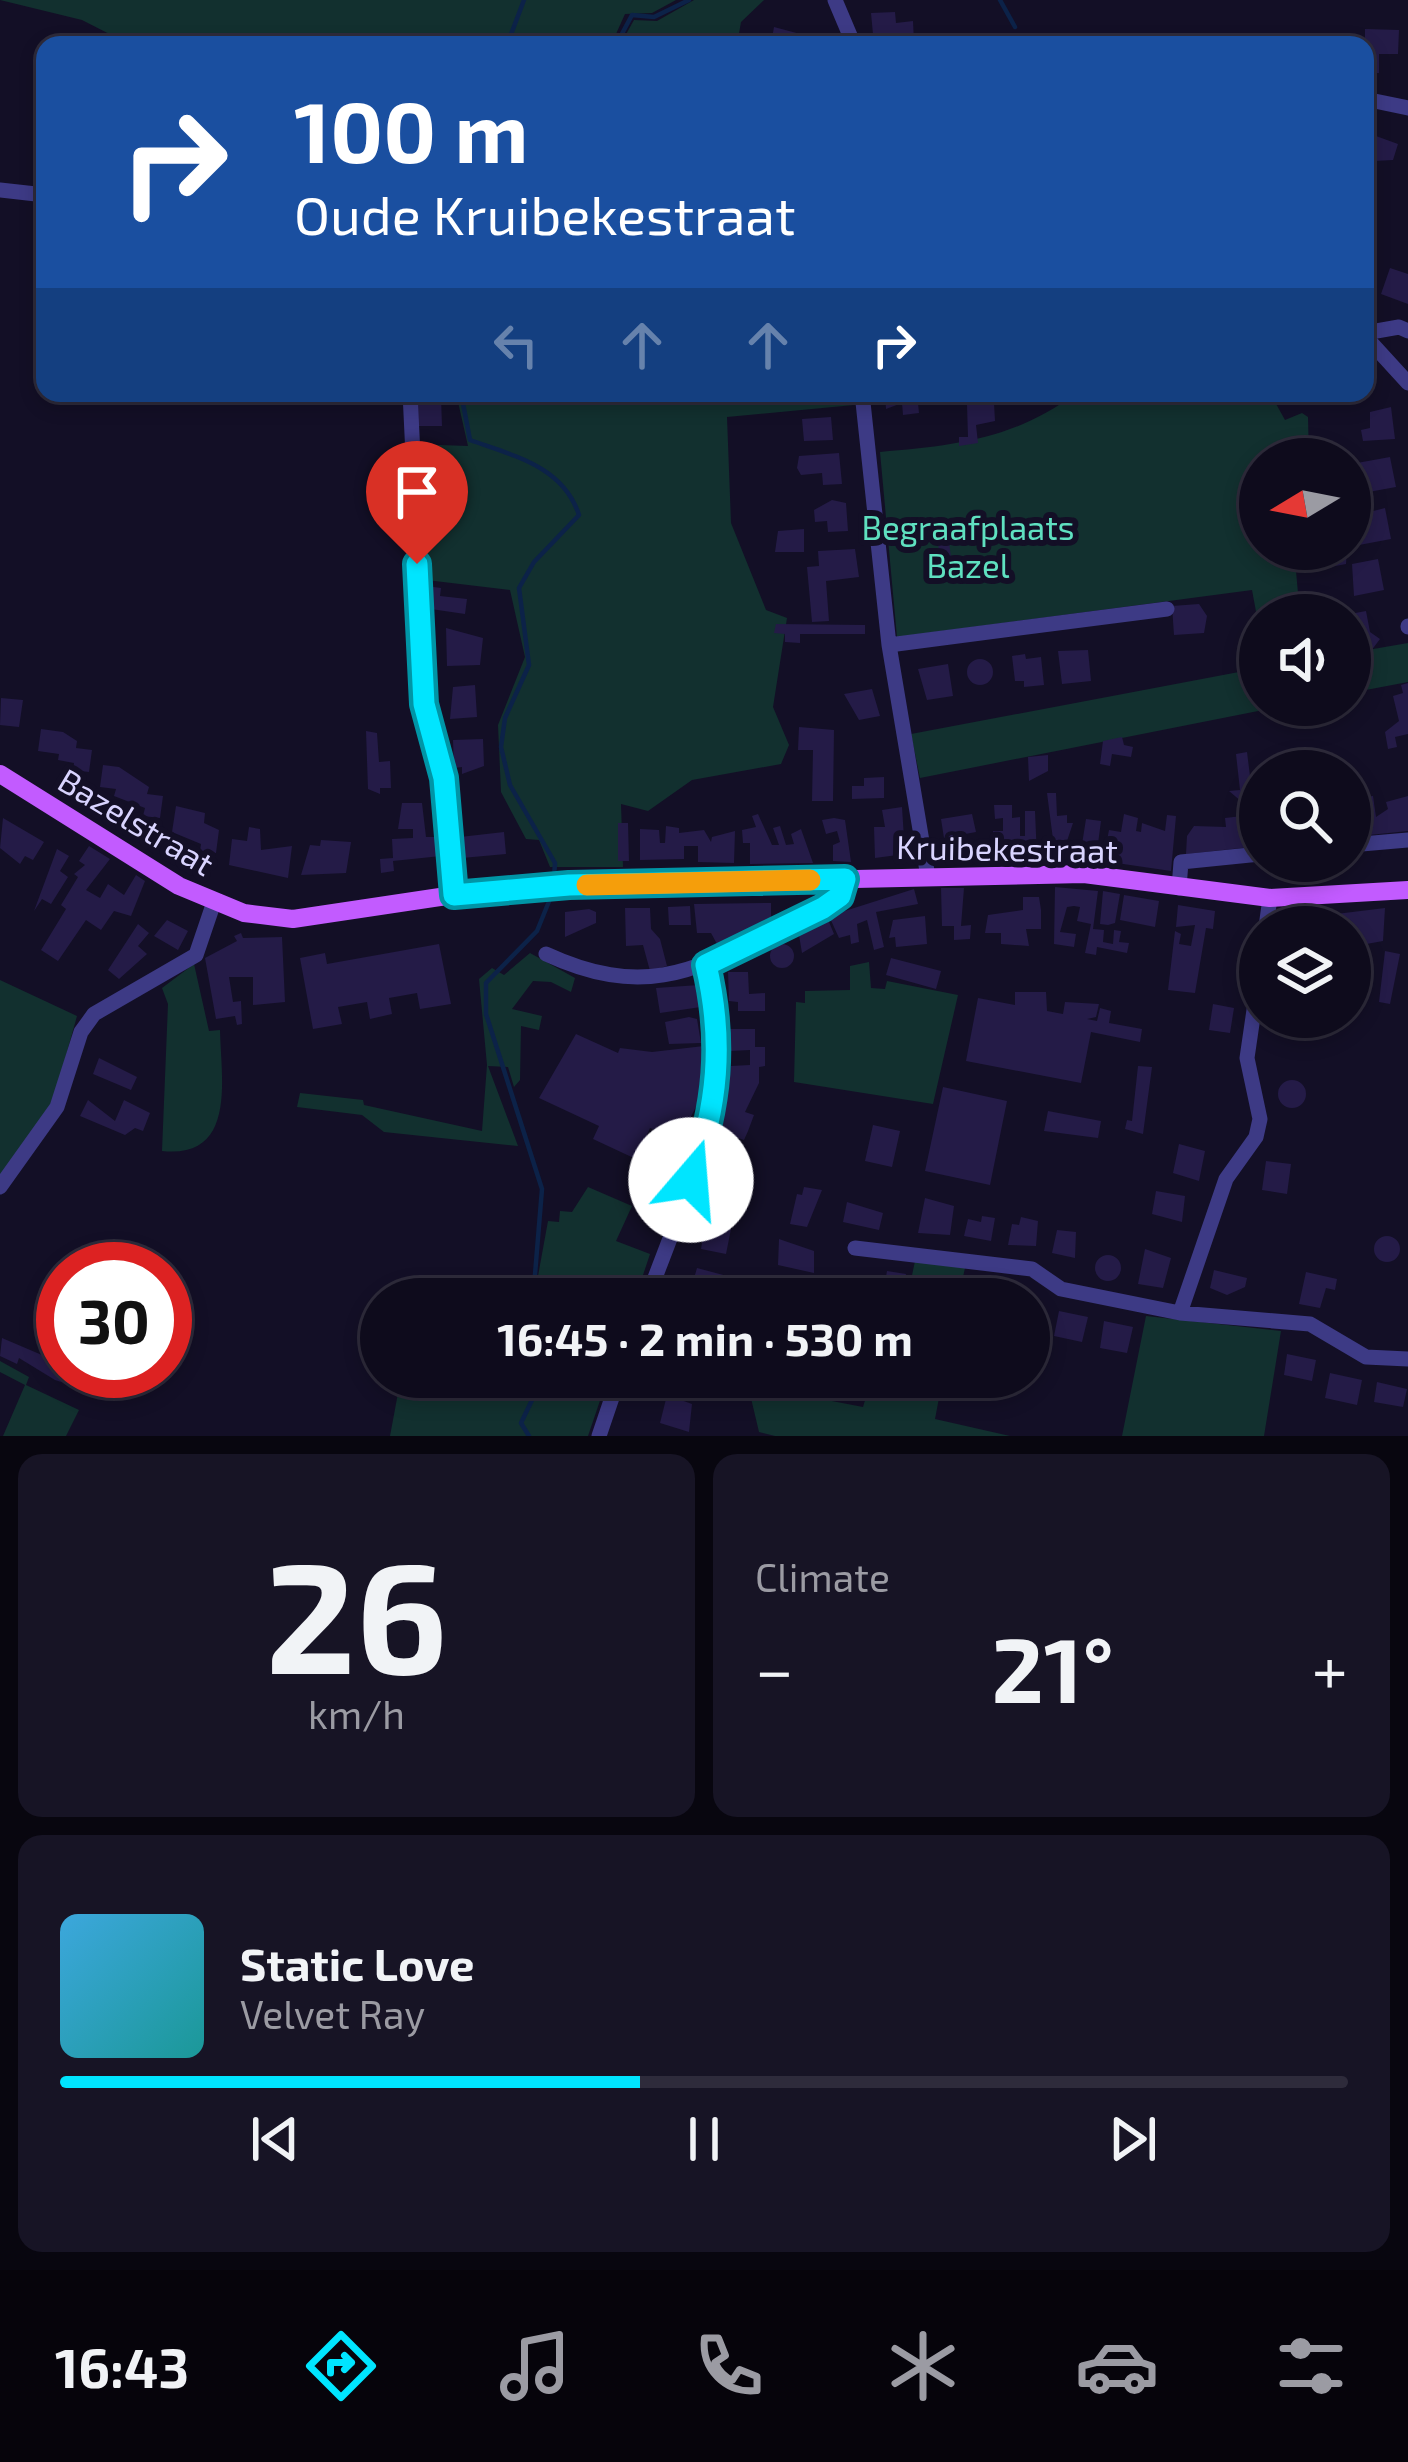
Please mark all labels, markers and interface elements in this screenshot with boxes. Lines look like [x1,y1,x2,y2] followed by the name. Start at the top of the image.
[294,79,528,180] text: 100 m
[96,84,252,240] icon: right
[294,181,796,246] text: Oude Kruibekestraat
[483,312,549,378] icon: left
[609,312,675,378] icon: ahead
[735,312,801,378] icon: ahead
[861,312,927,378] icon: right
[1239,438,1371,570] north arrow
[1239,438,1371,1038] map controls
[366,441,468,564] pin
[384,459,450,525] icon: arrive
[861,507,1075,585] park label: Begraafplaats Bazel
[1239,594,1371,726] button: sound
[1239,750,1371,882] button: search
[52,759,222,883] street label: Bazelstraat
[896,826,1118,870] street label: Kruibekestraat
[1239,906,1371,1038] button: layers
[628,1117,754,1243] position arrow
[36,1242,192,1398] speed limit sign: 30
[497,1311,913,1365] text: 16:45 · 2 min · 530 m
[265,1518,448,1705] text: 26
[755,1553,890,1600] text: Climate
[992,1613,1114,1721] text: 21°
[755,1628,794,1707] text: −
[1312,1628,1348,1707] text: +
[308,1690,405,1737] text: km/h
[240,1936,475,1990] text: Static Love
[240,1990,425,2037] text: Velvet Ray
[242,2106,308,2172] icon: previous
[671,2106,737,2172] icon: pause
[1100,2106,1166,2172] icon: next
[299,2324,383,2408] icon: directions
[493,2324,577,2408] icon: music
[687,2324,771,2408] icon: phone
[881,2324,965,2408] icon: climate
[1075,2324,1159,2408] icon: car
[1269,2324,1353,2408] icon: filters
[55,2334,189,2399] text: 16:43

